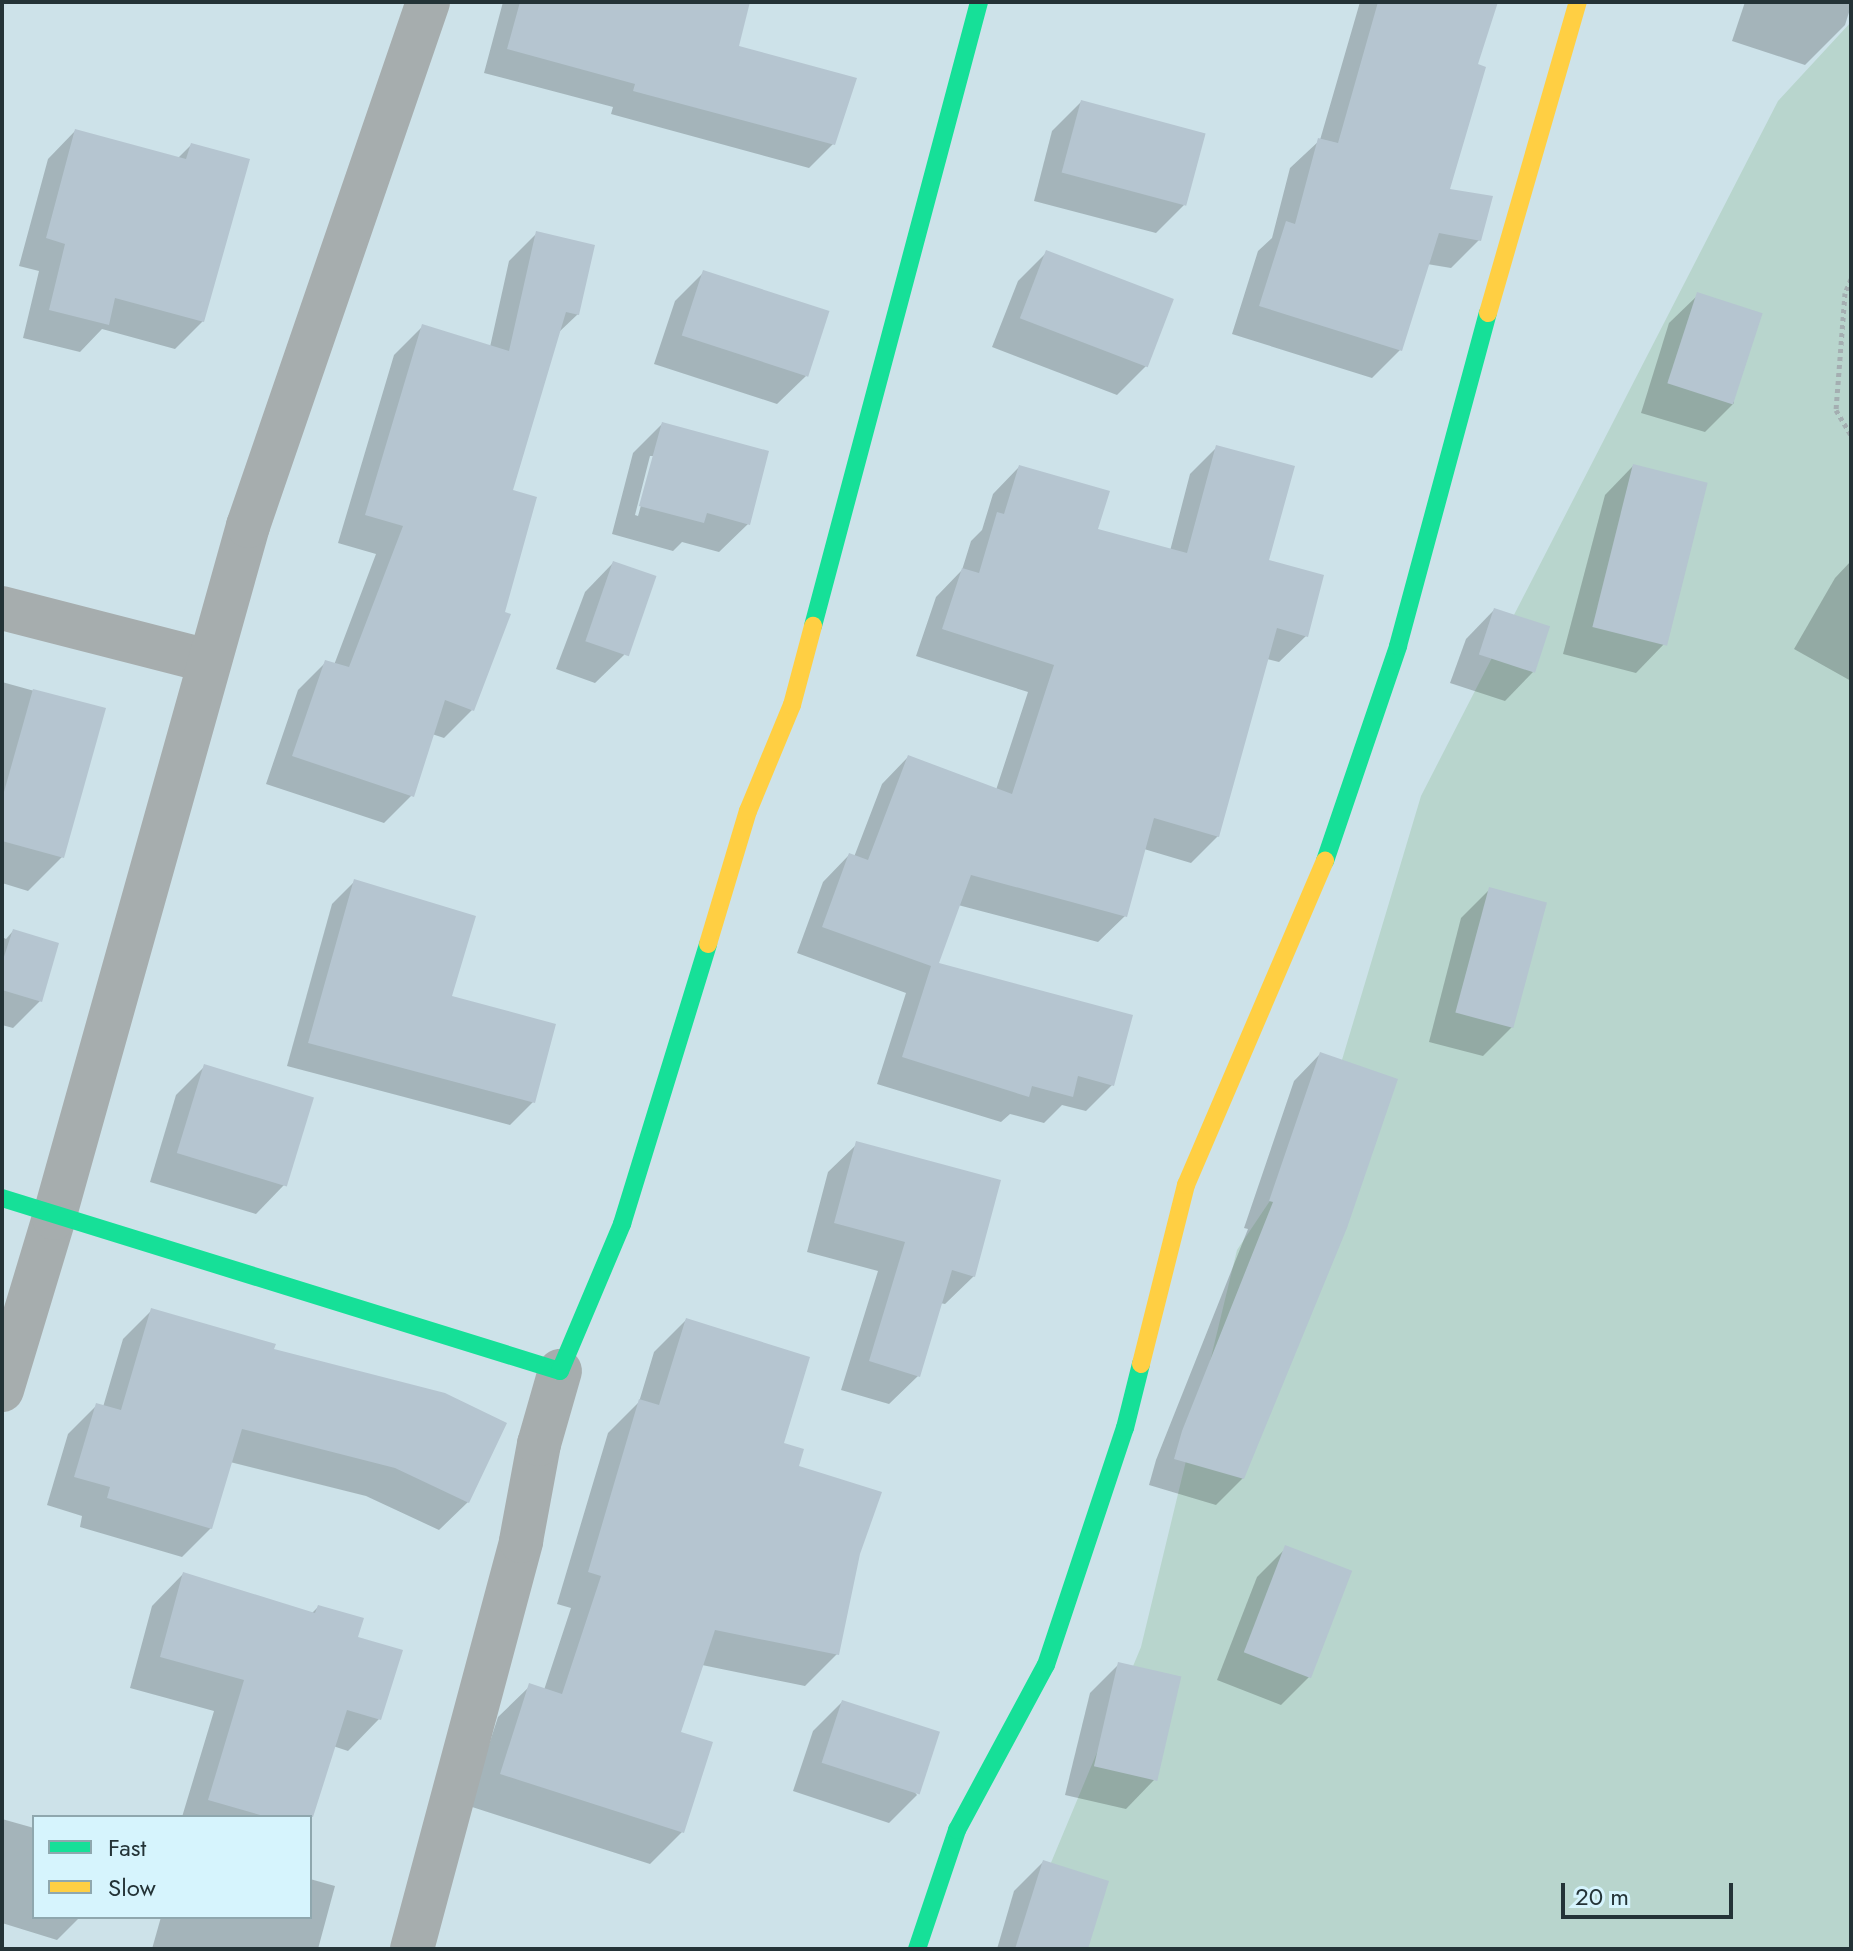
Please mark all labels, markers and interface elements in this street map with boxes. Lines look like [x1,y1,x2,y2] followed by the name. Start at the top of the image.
[32,1815,312,1919] legend
[108,1830,146,1865] text: Fast
[1565,1867,1737,1917] scale bar
[108,1870,156,1905] text: Slow
[1575,1879,1629,1914] text: 20 m

